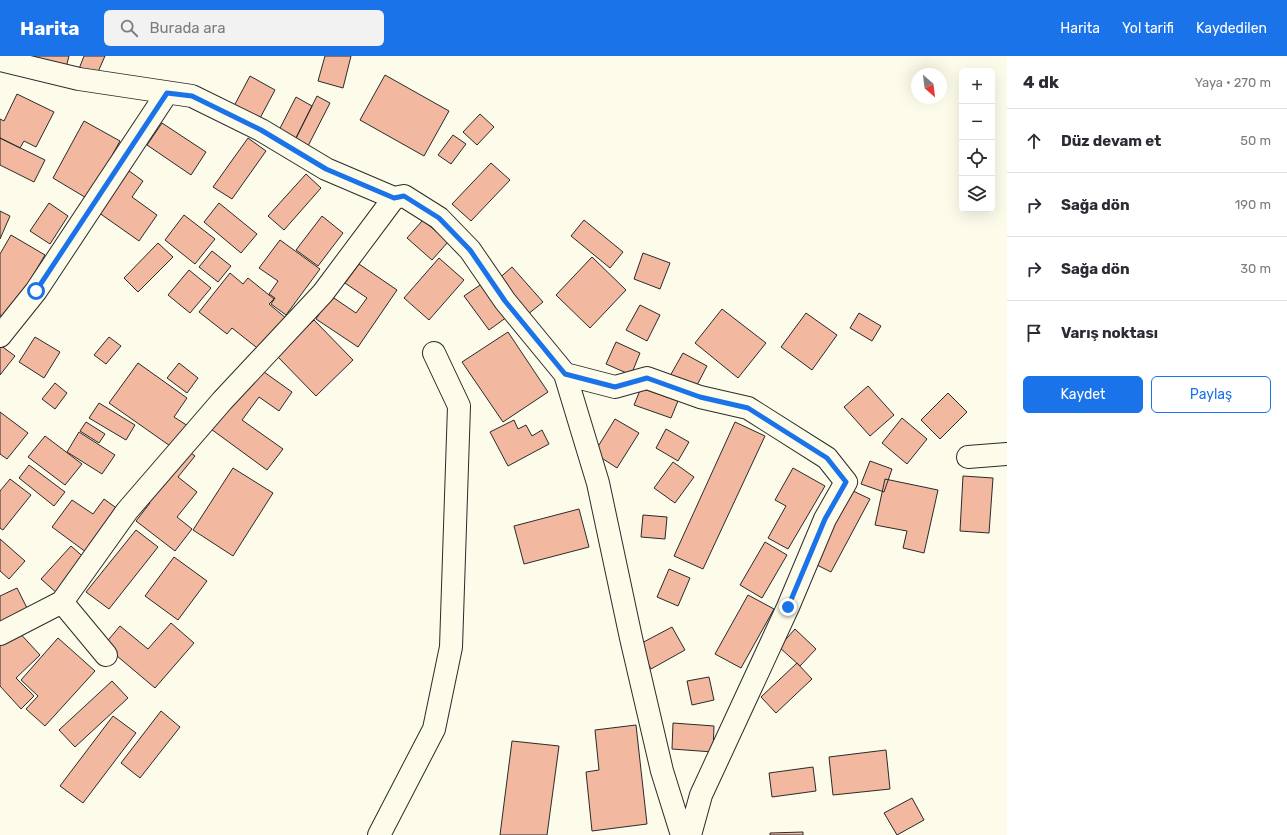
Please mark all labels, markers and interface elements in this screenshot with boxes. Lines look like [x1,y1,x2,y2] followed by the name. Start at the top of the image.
[104,10,384,46] search box
[20,17,80,40] text: Harita
[118,17,140,39] icon: search
[150,19,225,37] text: Burada ara
[1060,20,1100,37] text: Harita
[1122,20,1174,37] text: Yol tarifi
[1196,20,1267,37] text: Kaydedilen
[911,68,947,104] north arrow
[959,68,995,212] map controls
[959,68,995,104] button: +
[1023,72,1059,92] text: 4 dk
[1195,75,1271,90] text: Yaya · 270 m
[959,104,995,140] button: −
[1023,130,1045,152] icon: ahead
[1061,132,1161,150] text: Düz devam et
[1240,133,1271,148] text: 50 m
[959,140,995,176] button: locate
[959,176,995,212] button: layers
[1023,194,1045,216] icon: right
[1061,196,1130,214] text: Sağa dön
[1235,197,1271,212] text: 190 m
[1023,258,1045,280] icon: right
[1061,260,1130,278] text: Sağa dön
[1240,261,1271,276] text: 30 m
[27,282,45,300] route start
[1023,322,1045,344] icon: arrive
[1061,324,1158,342] text: Varış noktası
[1023,376,1143,413] button: Kaydet
[1151,376,1271,413] button: Paylaş
[779,598,797,616] route end

